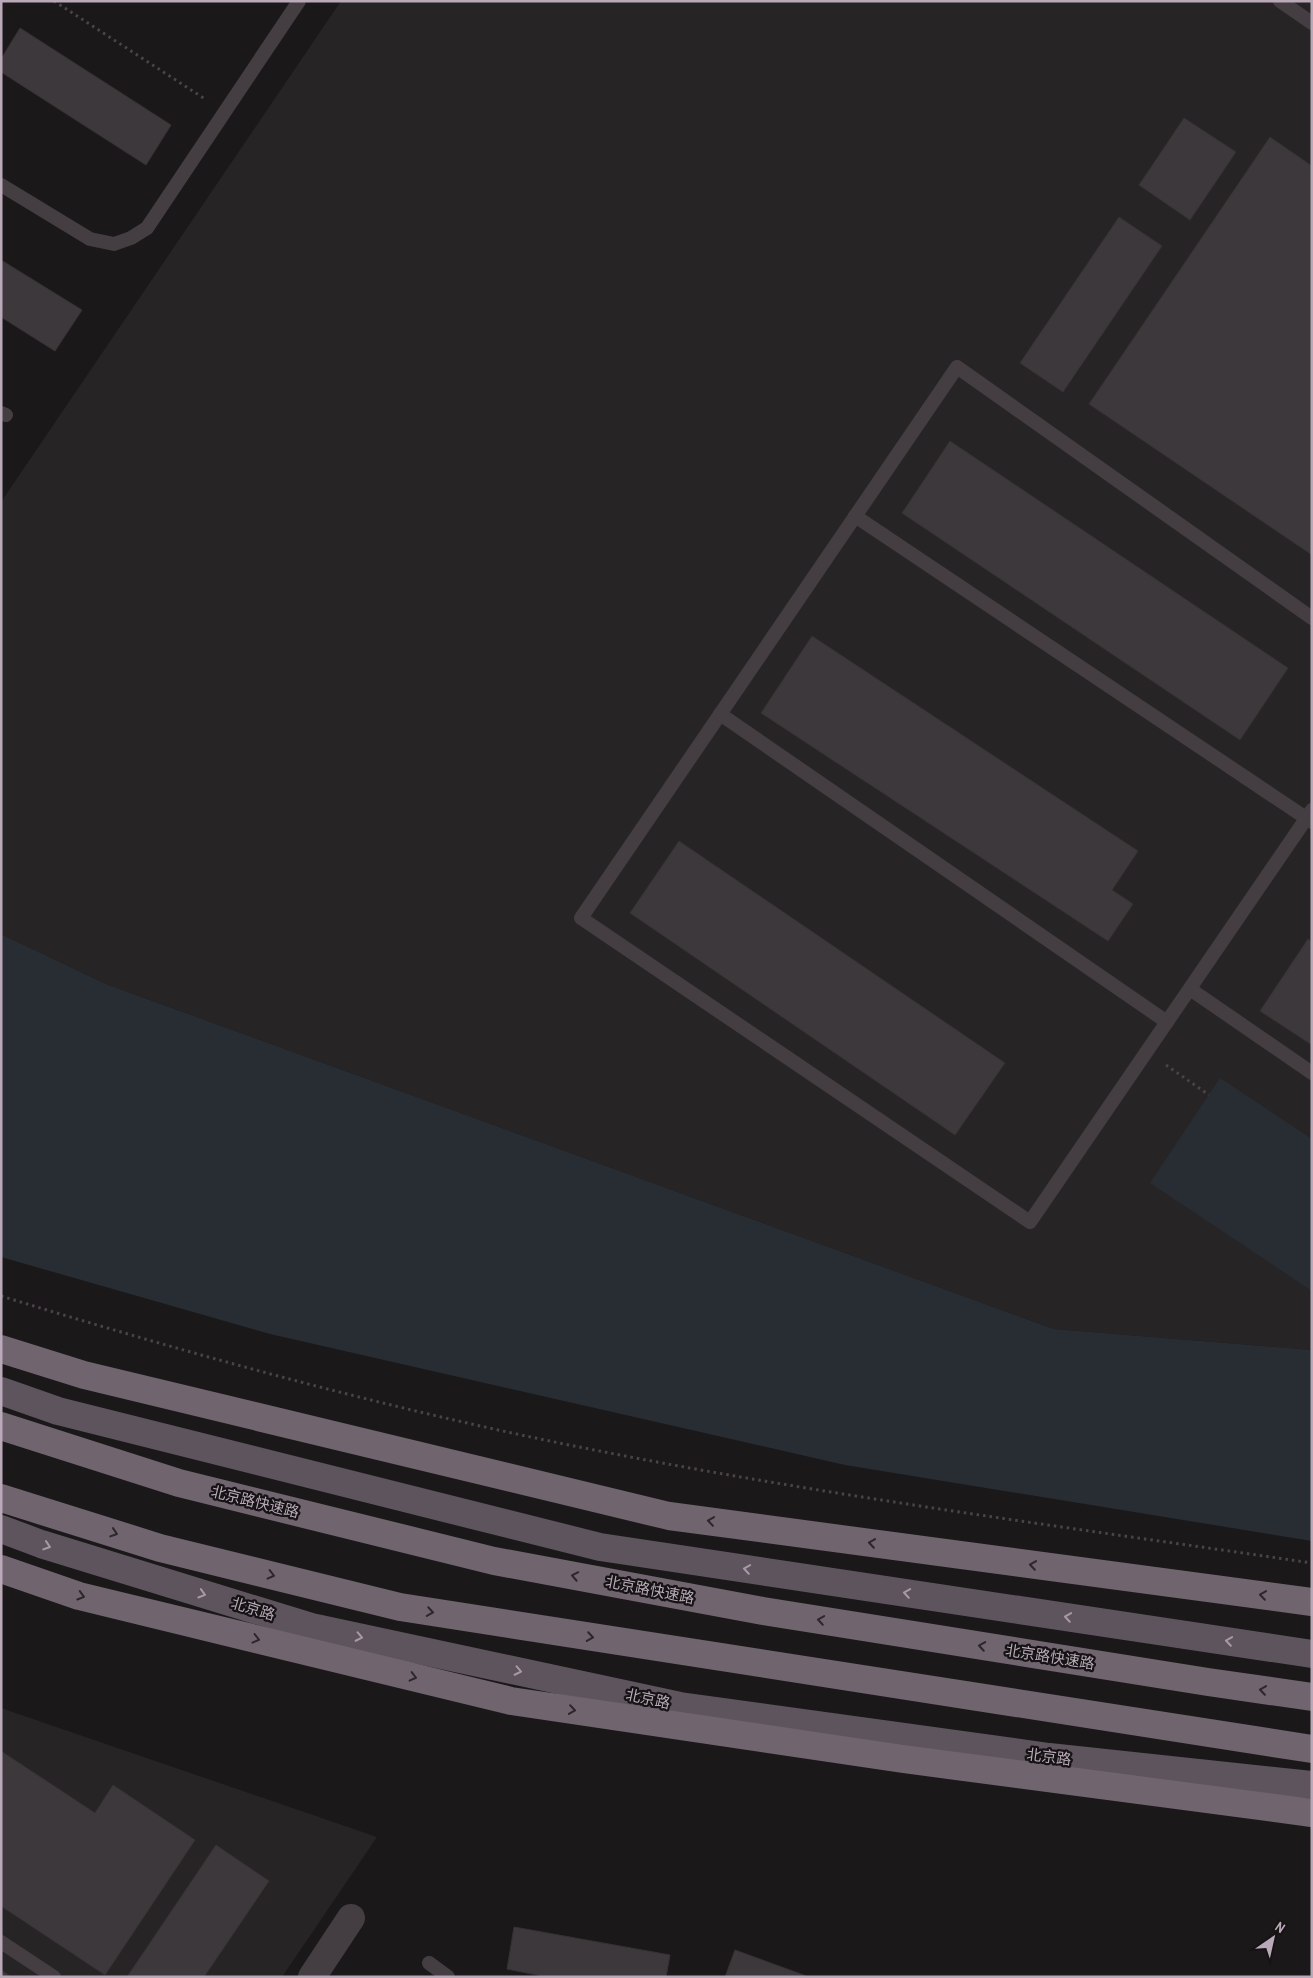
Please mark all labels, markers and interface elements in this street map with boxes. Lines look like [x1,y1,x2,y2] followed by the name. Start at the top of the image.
[209,1480,301,1523] street label: 北京路快速路
[707,1517,715,1527] one-way arrow
[110,1528,118,1538] one-way arrow
[868,1538,876,1549] one-way arrow
[42,1540,51,1550] one-way arrow
[1029,1560,1037,1570] one-way arrow
[742,1564,750,1575] one-way arrow
[267,1570,275,1580] one-way arrow
[571,1571,580,1581] one-way arrow
[604,1571,696,1608] street label: 北京路快速路
[198,1588,206,1598] one-way arrow
[903,1589,912,1599] one-way arrow
[76,1590,84,1600] one-way arrow
[1259,1590,1267,1601] one-way arrow
[229,1592,278,1625] street label: 北京路
[426,1606,434,1617] one-way arrow
[1064,1613,1073,1623] one-way arrow
[817,1616,826,1626] one-way arrow
[354,1631,363,1642] one-way arrow
[586,1631,595,1641] one-way arrow
[251,1633,260,1644] one-way arrow
[1225,1637,1233,1647] one-way arrow
[1004,1639,1096,1674] street label: 北京路快速路
[978,1641,986,1652] one-way arrow
[513,1665,522,1676] one-way arrow
[409,1671,418,1682] one-way arrow
[624,1684,672,1713] street label: 北京路
[1259,1685,1267,1696] one-way arrow
[569,1704,577,1715] one-way arrow
[1025,1743,1073,1770] street label: 北京路
[1248,1913,1298,1963] north arrow
[1272,1917,1289,1937] text: N

